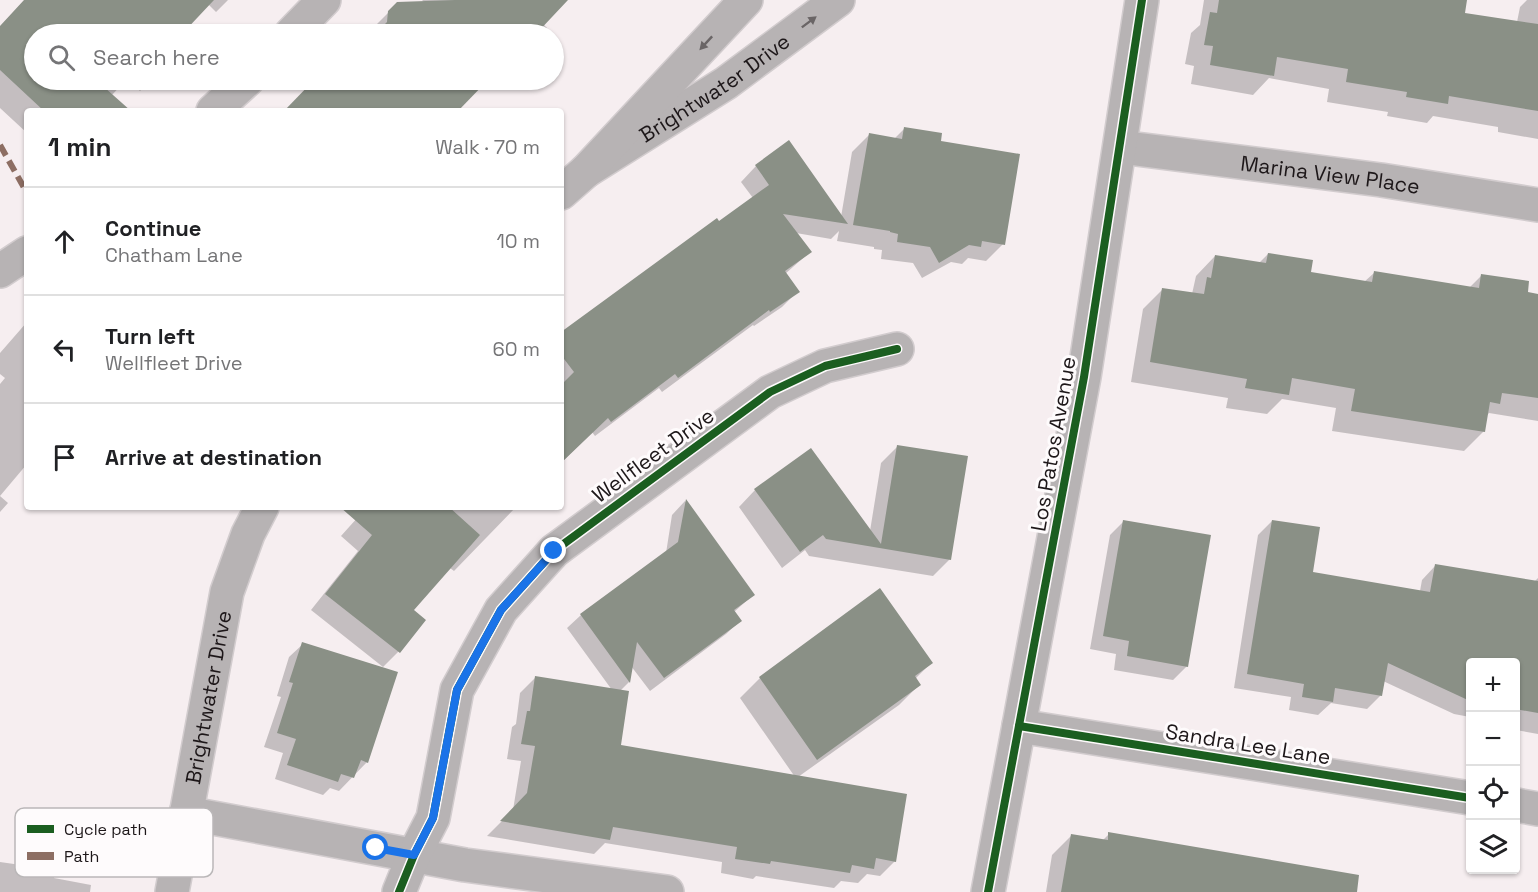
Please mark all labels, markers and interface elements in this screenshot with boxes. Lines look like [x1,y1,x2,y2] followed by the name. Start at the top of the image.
[801,15,817,28] one-way arrow
[24,24,564,90] search box
[634,27,795,148] street label: Brightwater Drive
[699,35,713,50] one-way arrow
[45,41,78,74] icon: search
[93,43,220,71] text: Search here
[48,130,112,164] text: 1 min
[435,134,540,160] text: Walk · 70 m
[1239,149,1422,200] street label: Marina View Place
[105,214,201,242] text: Continue
[48,225,81,258] icon: ahead
[496,228,540,254] text: 10 m
[105,242,243,268] text: Chatham Lane
[105,322,195,350] text: Turn left
[48,333,81,366] icon: left
[493,336,540,362] text: 60 m
[105,350,243,376] text: Wellfleet Drive
[1024,354,1082,534] street label: Los Patos Avenue
[587,402,719,508] street label: Wellfleet Drive
[48,441,81,474] icon: arrive
[105,443,322,471] text: Arrive at destination
[540,537,566,563] route end
[179,608,237,786] street label: Brightwater Drive
[1466,658,1520,874] map controls
[1466,658,1520,712] button: +
[1466,712,1520,766] button: −
[1163,718,1333,770] street label: Sandra Lee Lane
[1466,766,1520,820] button: locate
[15,808,213,877] legend
[64,819,147,840] text: Cycle path
[1466,820,1520,874] button: layers
[362,834,388,860] route start
[64,846,99,867] text: Path

